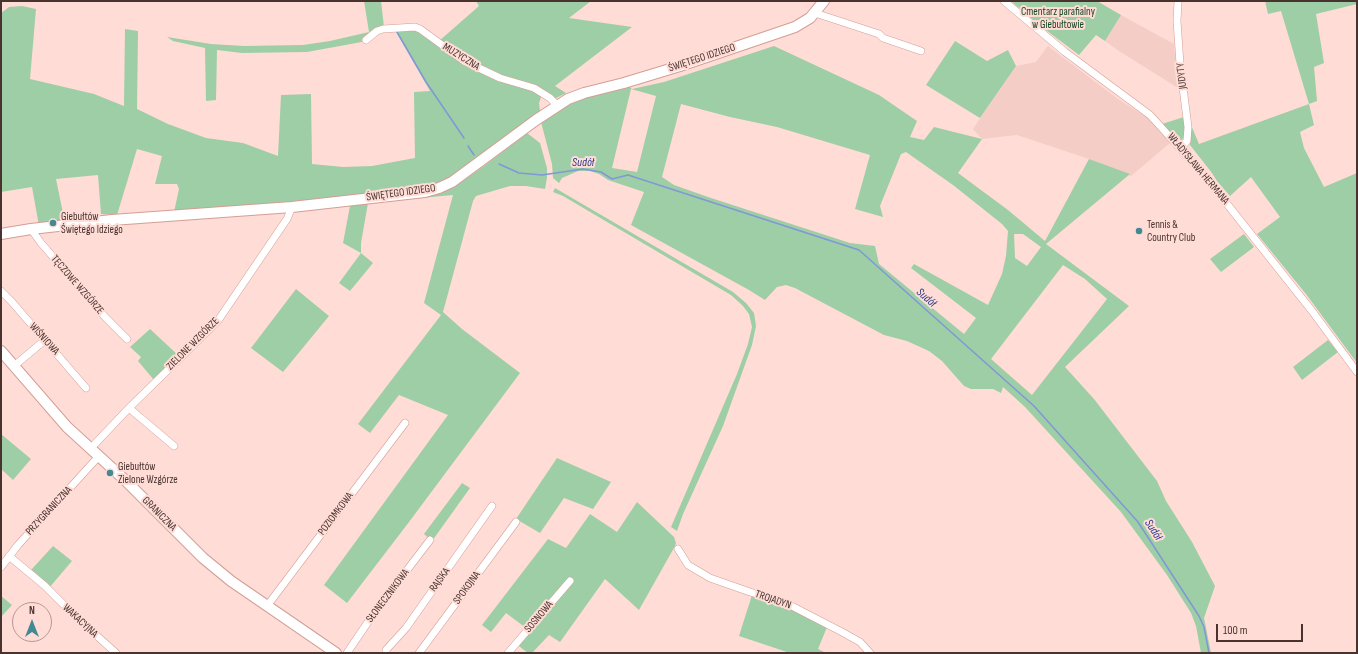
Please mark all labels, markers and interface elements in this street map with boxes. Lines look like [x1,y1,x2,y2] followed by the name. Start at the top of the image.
[1021,5,1095,31] park label: Cmentarz parafialny w Giebułtowie
[440,40,482,74] street label: MUZYCZNA
[667,41,737,75] street label: ŚWIĘTEGO IDZIEGO
[1174,62,1190,90] street label: JUDYTY
[1164,131,1232,207] street label: WŁADYSŁAWA HERMANA
[572,156,594,170] water label: Sudół
[366,182,436,204] street label: ŚWIĘTEGO IDZIEGO
[61,210,123,236] place label: Giebułtów Świętego Idziego
[48,218,58,228] marker: Giebułtów Świętego Idziego
[1147,218,1195,244] place label: Tennis & Country Club
[1134,226,1144,236] marker: Tennis & Country Club
[48,253,106,317] street label: TĘCZOWE WZGÓRZE
[913,285,939,311] water label: Sudół
[164,315,222,373] street label: ZIELONE WZGÓRZE
[26,320,62,358] street label: WIŚNIOWA
[118,460,178,486] place label: Giebułtów Zielone Wzgórze
[105,468,115,478] marker: Giebułtów Zielone Wzgórze
[23,484,75,538] street label: PRZYGRANICZNA
[316,490,356,538] street label: POZIOMKOWA
[139,494,179,534] street label: GRANICZNA
[1141,517,1165,543] water label: Sudół
[427,565,453,595] street label: RAJSKA
[364,567,412,625] street label: SŁONECZNIKOWA
[451,569,483,607] street label: SPOKOJNA
[753,588,793,612] street label: TROJADYN
[522,598,556,636] street label: SOSNOWA
[60,601,100,641] street label: WAKACYJNA
[12,602,52,642] north arrow
[29,604,35,617] text: N
[1218,616,1305,642] scale bar
[1223,623,1248,638] text: 100 m

